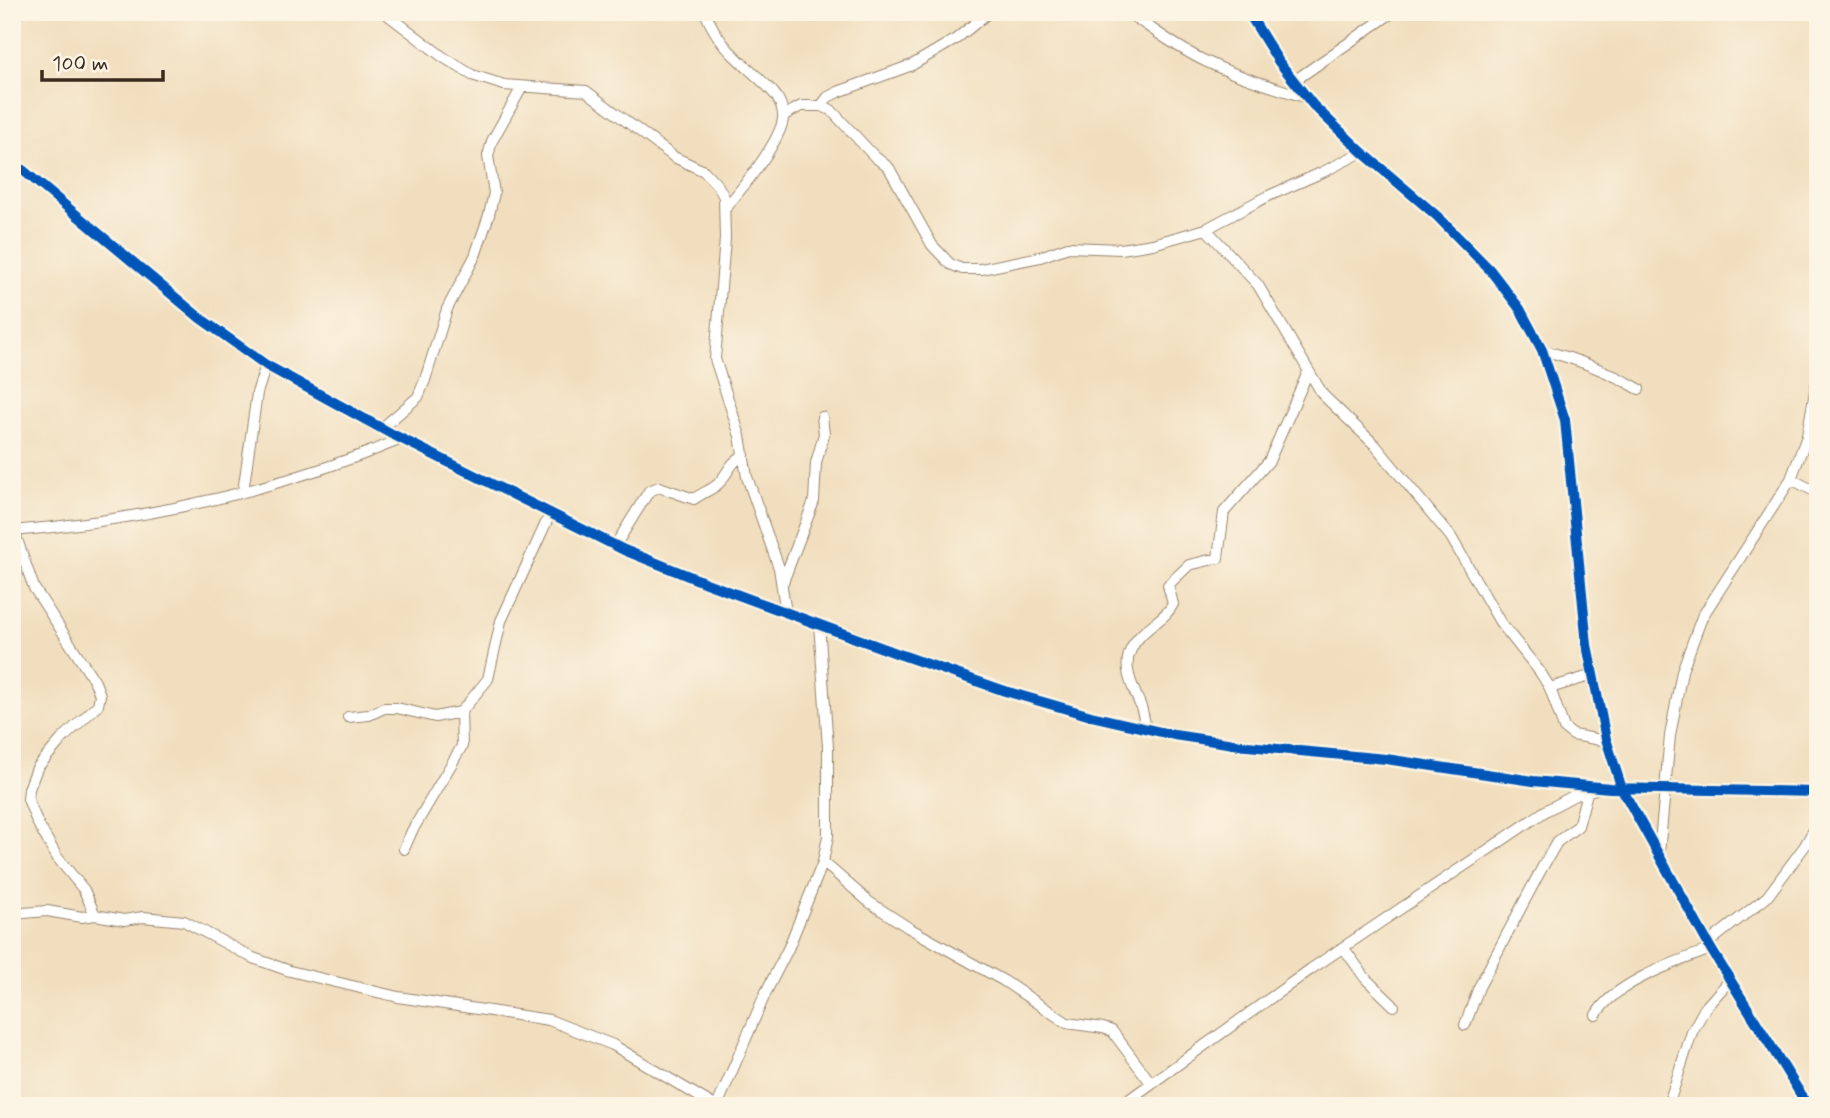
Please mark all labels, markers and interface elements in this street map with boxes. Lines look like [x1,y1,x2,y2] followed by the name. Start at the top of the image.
[42,38,163,82] scale bar
[52,50,108,78] text: 100 m

